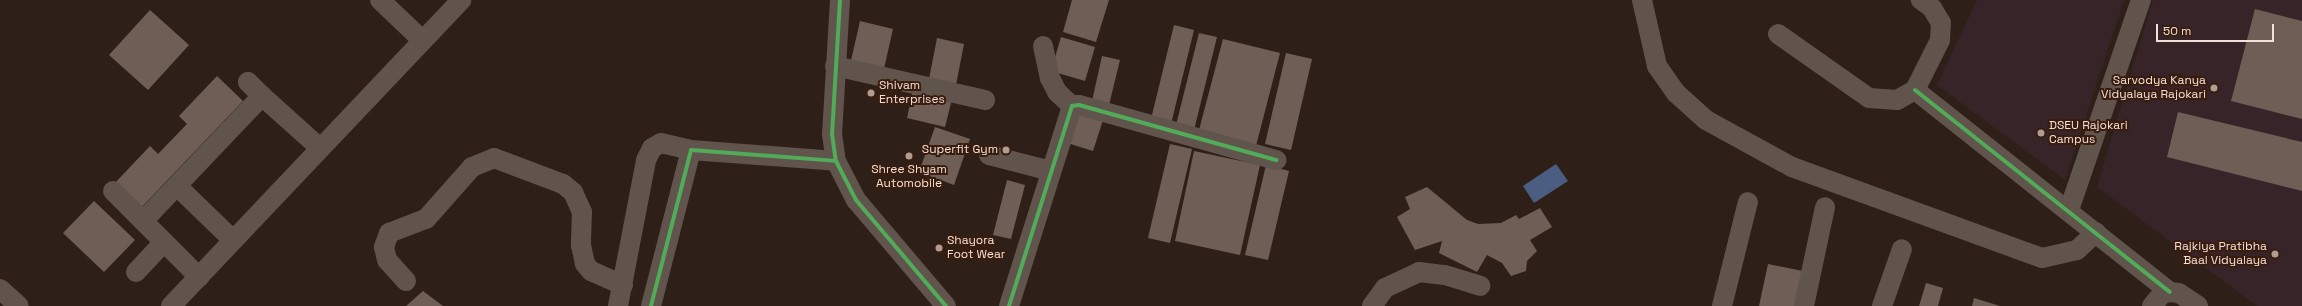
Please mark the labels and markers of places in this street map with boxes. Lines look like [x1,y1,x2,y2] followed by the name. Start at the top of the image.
[2101,74,2206,102] place label: Sarvodya Kanya Vidyalaya Rajokari
[879,79,945,107] place label: Shivam Enterprises
[2209,83,2219,93] marker: Sarvodya Kanya Vidyalaya Rajokari
[866,88,876,98] marker: Shivam Enterprises
[2049,119,2128,147] place label: DSEU Rajokari Campus
[2036,128,2046,138] marker: DSEU Rajokari Campus
[922,143,998,157] place label: Superfit Gym
[1001,145,1011,155] marker: Superfit Gym
[904,151,914,161] marker: Shree Shyam Automobile
[871,163,947,191] place label: Shree Shyam Automobile
[947,234,1005,262] place label: Shayora Foot Wear
[2174,240,2267,268] place label: Rajkiya Pratibha Baal Vidyalaya
[934,243,944,253] marker: Shayora Foot Wear
[2270,249,2280,259] marker: Rajkiya Pratibha Baal Vidyalaya

